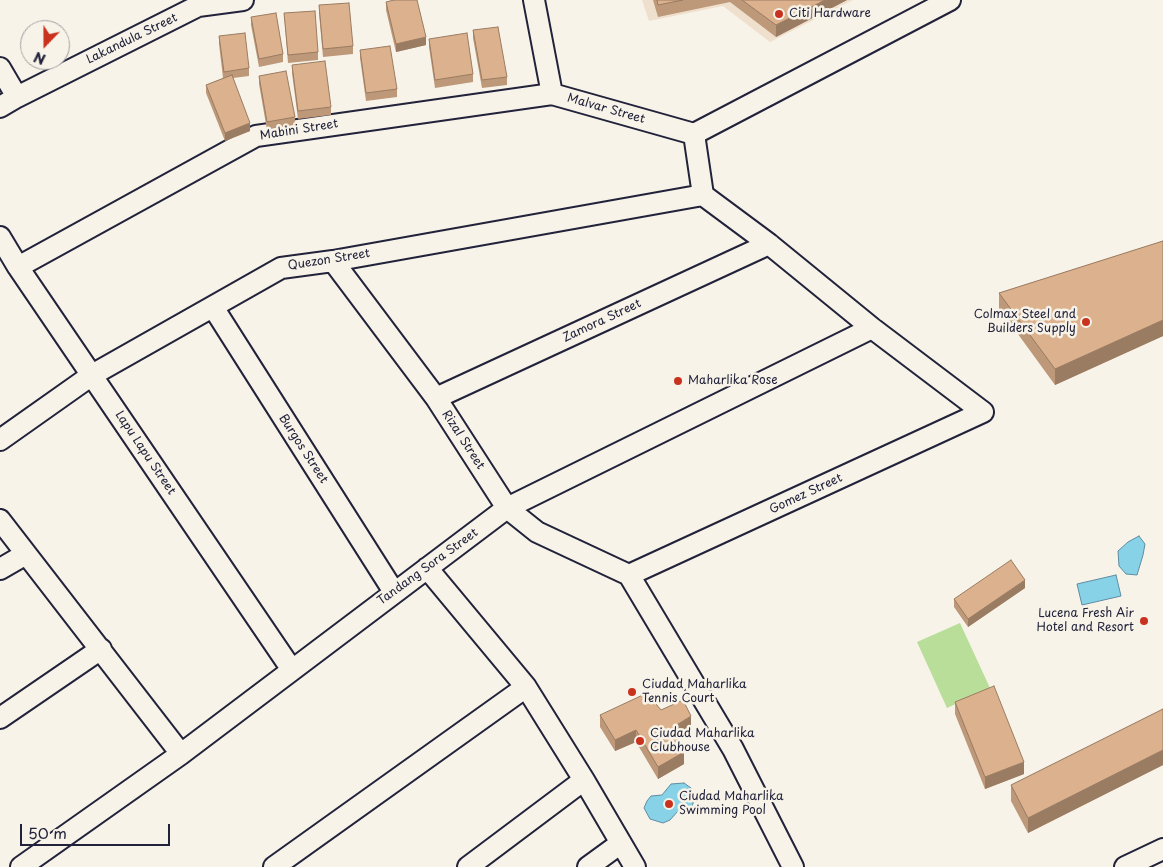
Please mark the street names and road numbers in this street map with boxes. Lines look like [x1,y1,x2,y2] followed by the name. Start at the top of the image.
[84,11,180,67] street label: Lakandula Street
[565,91,647,127] street label: Malvar Street
[259,117,339,143] street label: Mabini Street
[287,246,371,274] street label: Quezon Street
[560,297,644,345] street label: Zamora Street
[112,408,178,498] street label: Lapu Lapu Street
[439,408,487,472] street label: Rizal Street
[275,412,331,486] street label: Burgos Street
[767,471,845,517] street label: Gomez Street
[375,526,481,608] street label: Tandang Sora Street

